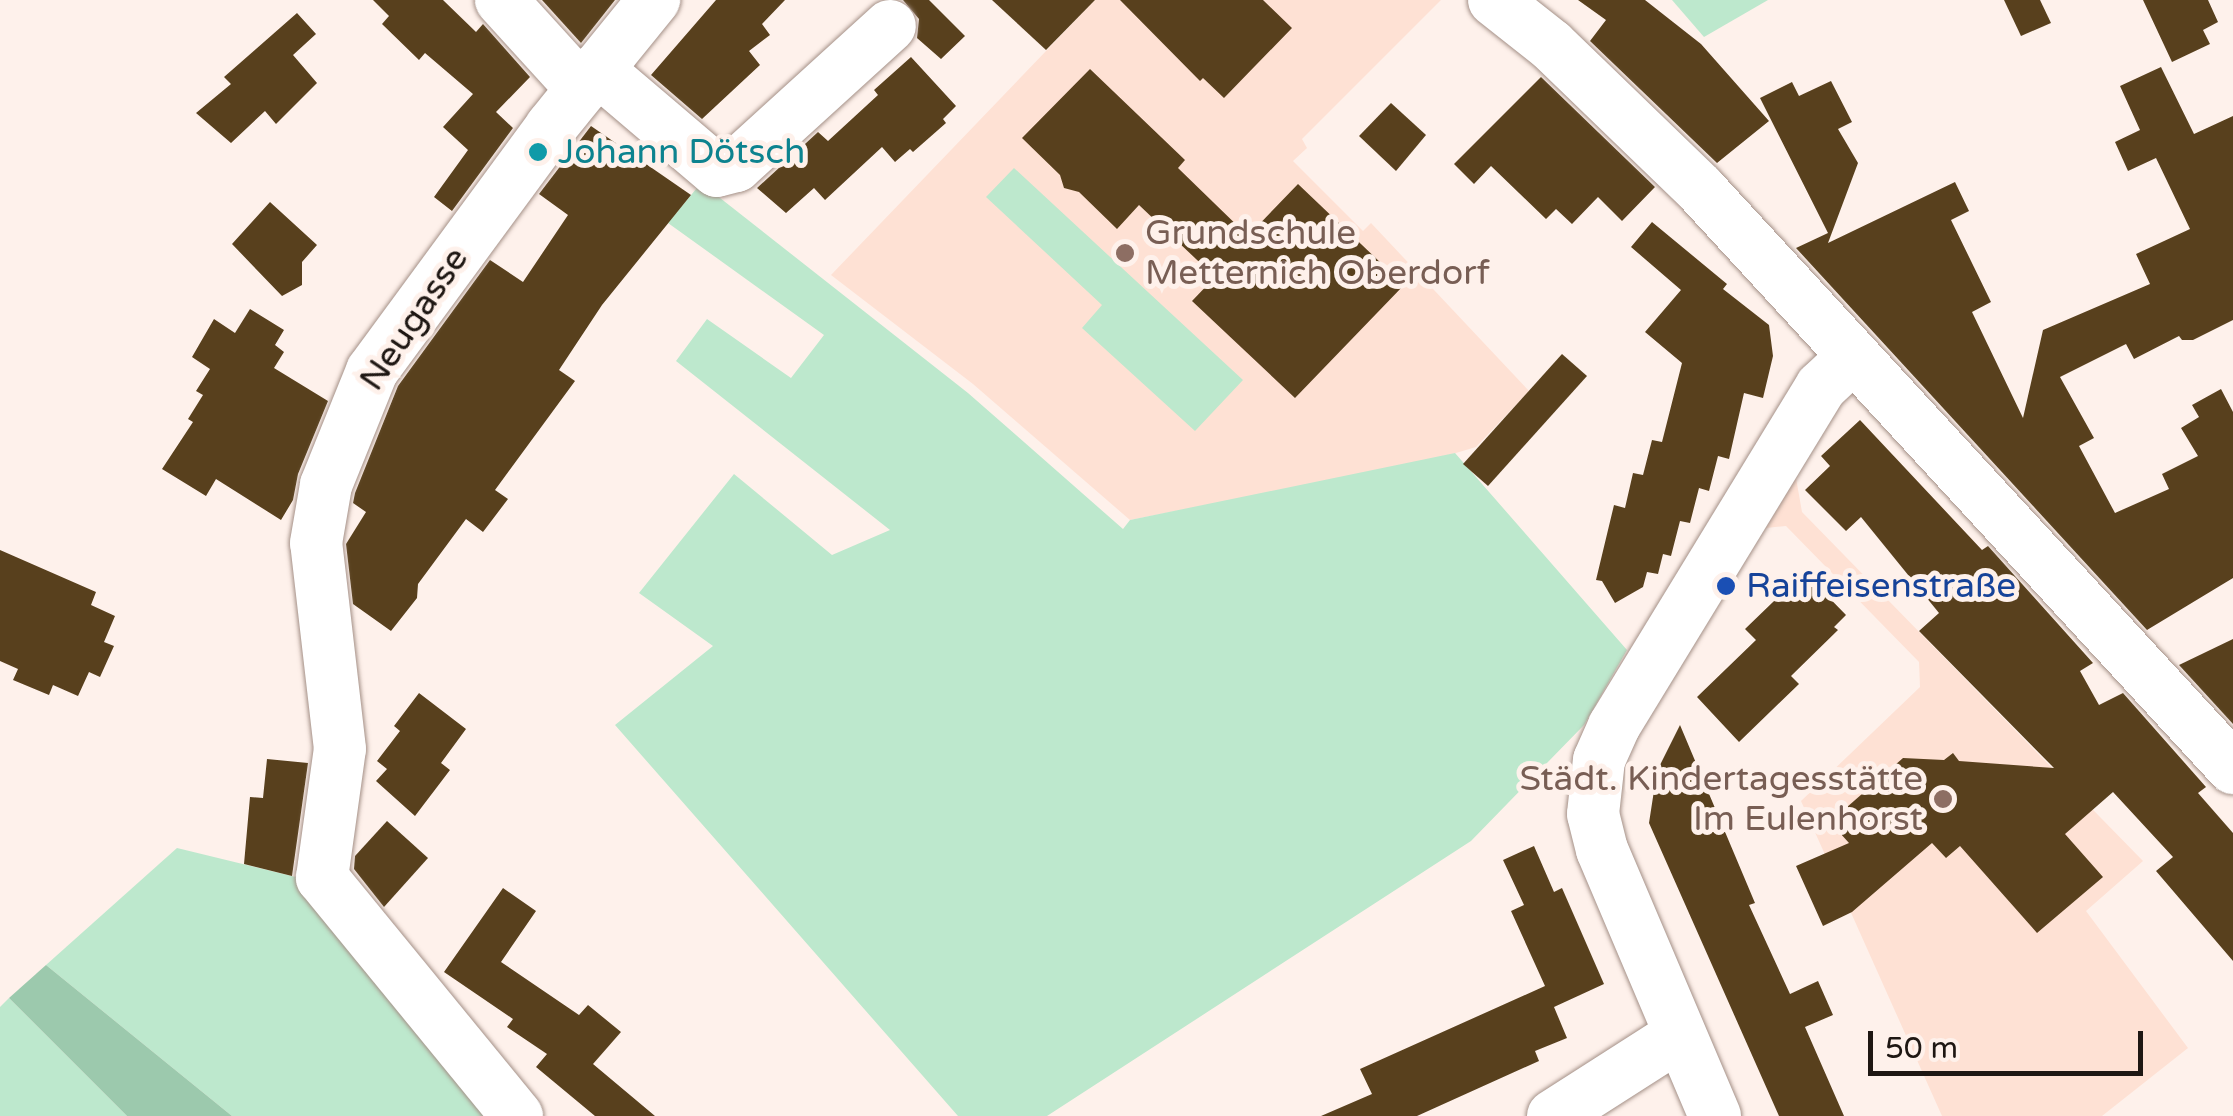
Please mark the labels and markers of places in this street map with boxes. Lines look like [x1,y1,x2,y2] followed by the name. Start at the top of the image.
[558,131,805,173] place label: Johann Dötsch
[527,141,549,163] marker: Johann Dötsch
[1145,212,1490,294] place label: Grundschule Metternich Oberdorf
[1114,242,1136,264] marker: Grundschule Metternich Oberdorf
[1746,565,2016,607] place label: Raiffeisenstraße
[1715,575,1737,597] marker: Raiffeisenstraße
[1519,758,1923,840] place label: Städt. Kindertagesstätte Im Eulenhorst
[1932,788,1954,810] marker: Städt. Kindertagesstätte Im Eulenhorst

